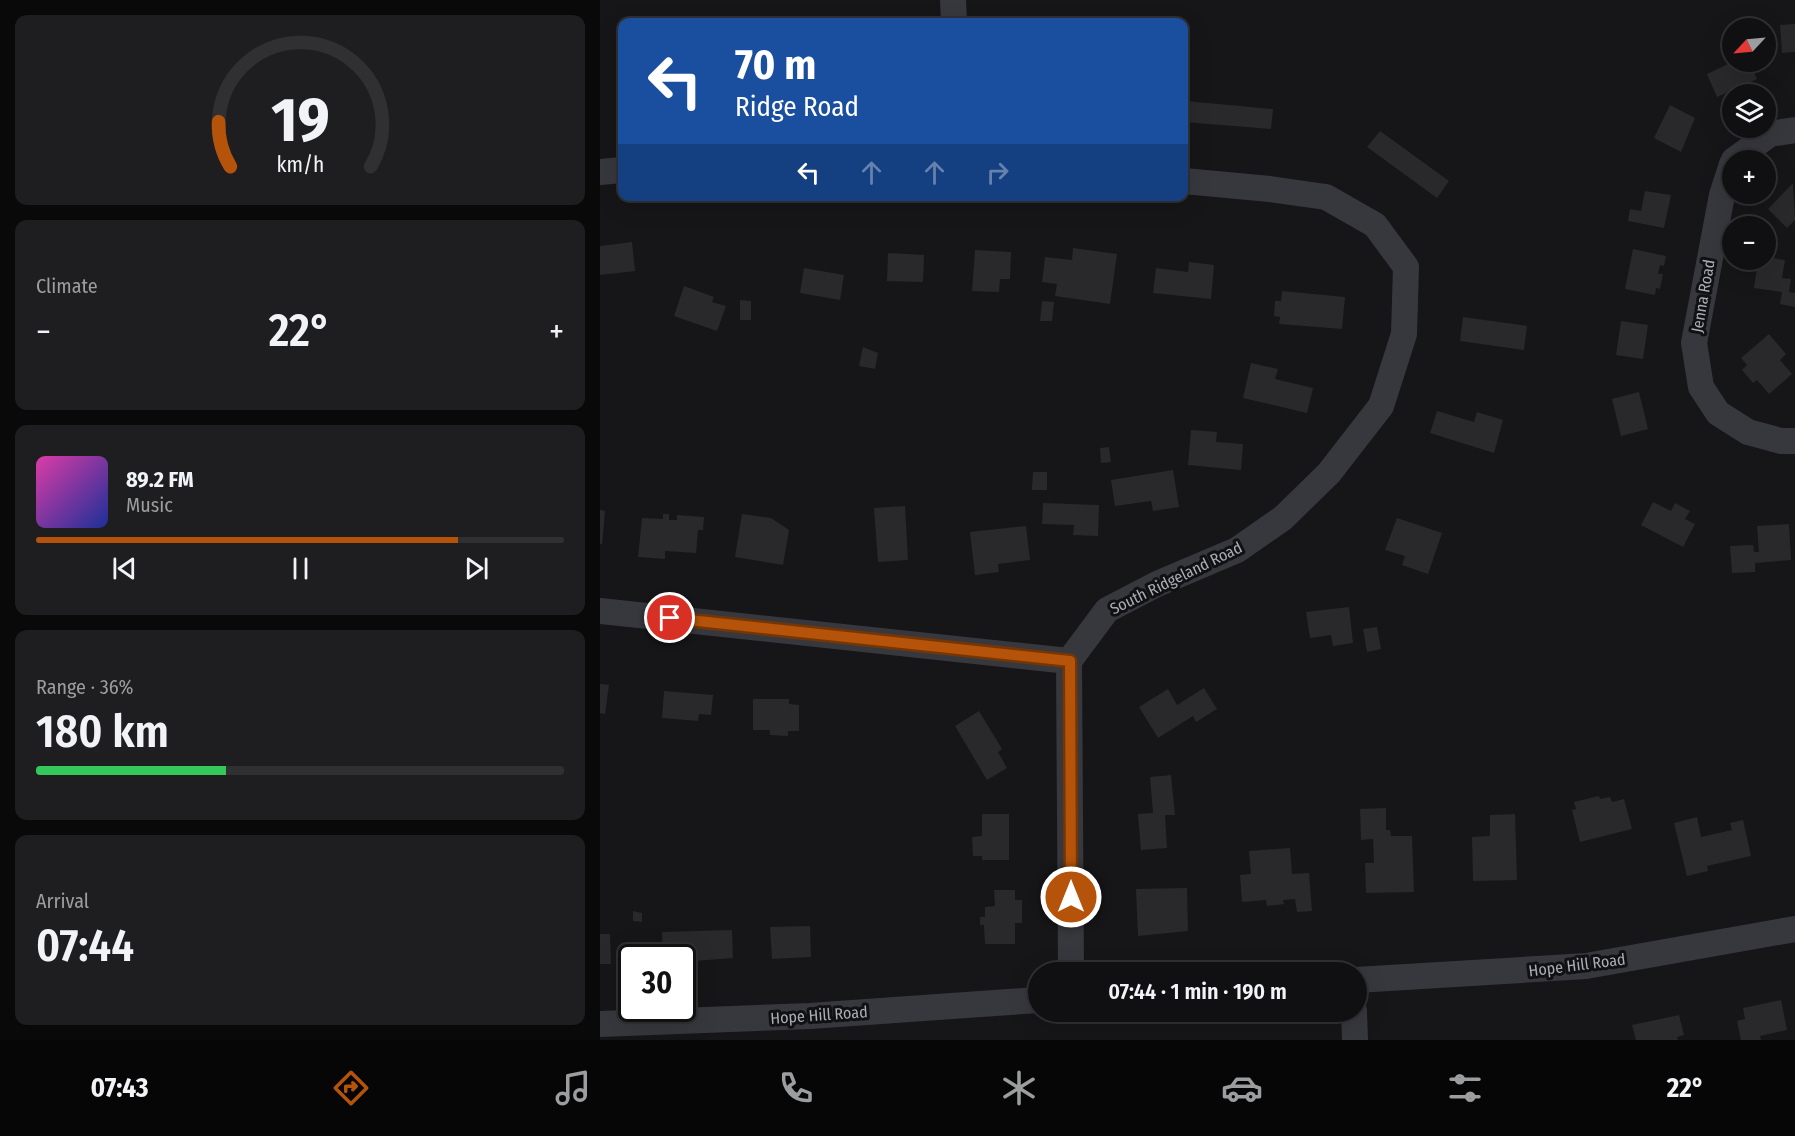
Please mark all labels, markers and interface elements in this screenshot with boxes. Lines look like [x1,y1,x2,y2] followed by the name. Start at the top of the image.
[1722,18,1776,72] north arrow
[1722,18,1776,270] map controls
[735,40,816,90] text: 70 m
[636,42,714,120] icon: left
[271,83,329,158] text: 19
[1722,84,1776,138] button: layers
[735,91,859,123] text: Ridge Road
[1722,150,1776,204] button: +
[276,152,324,178] text: km/h
[792,156,825,189] icon: left
[855,156,888,189] icon: ahead
[918,156,951,189] icon: ahead
[981,156,1014,189] icon: right
[1722,216,1776,270] button: −
[1687,258,1719,334] street label: Jenna Road
[36,274,98,298] text: Climate
[269,304,331,358] text: 22°
[36,312,51,352] text: −
[549,312,564,352] text: +
[126,466,194,493] text: 89.2 FM
[126,493,173,517] text: Music
[1107,538,1245,618] street label: South Ridgeland Road
[108,552,141,585] icon: previous
[284,552,317,585] icon: pause
[460,552,493,585] icon: next
[644,592,695,643] pin
[653,601,686,634] icon: arrive
[36,675,134,699] text: Range · 36%
[36,705,169,759] text: 180 km
[1039,865,1103,929] position arrow
[36,889,89,913] text: Arrival
[36,919,134,973] text: 07:44
[618,944,696,1022] speed limit sign: 30
[1528,950,1626,980] street label: Hope Hill Road
[1108,978,1287,1005] text: 07:44 · 1 min · 190 m
[770,1002,868,1028] street label: Hope Hill Road
[330,1067,372,1109] icon: directions
[552,1067,594,1109] icon: music
[775,1067,817,1109] icon: phone
[998,1067,1040,1109] icon: climate
[1221,1067,1263,1109] icon: car
[1444,1067,1486,1109] icon: filters
[90,1072,149,1104] text: 07:43
[1667,1072,1704,1104] text: 22°

